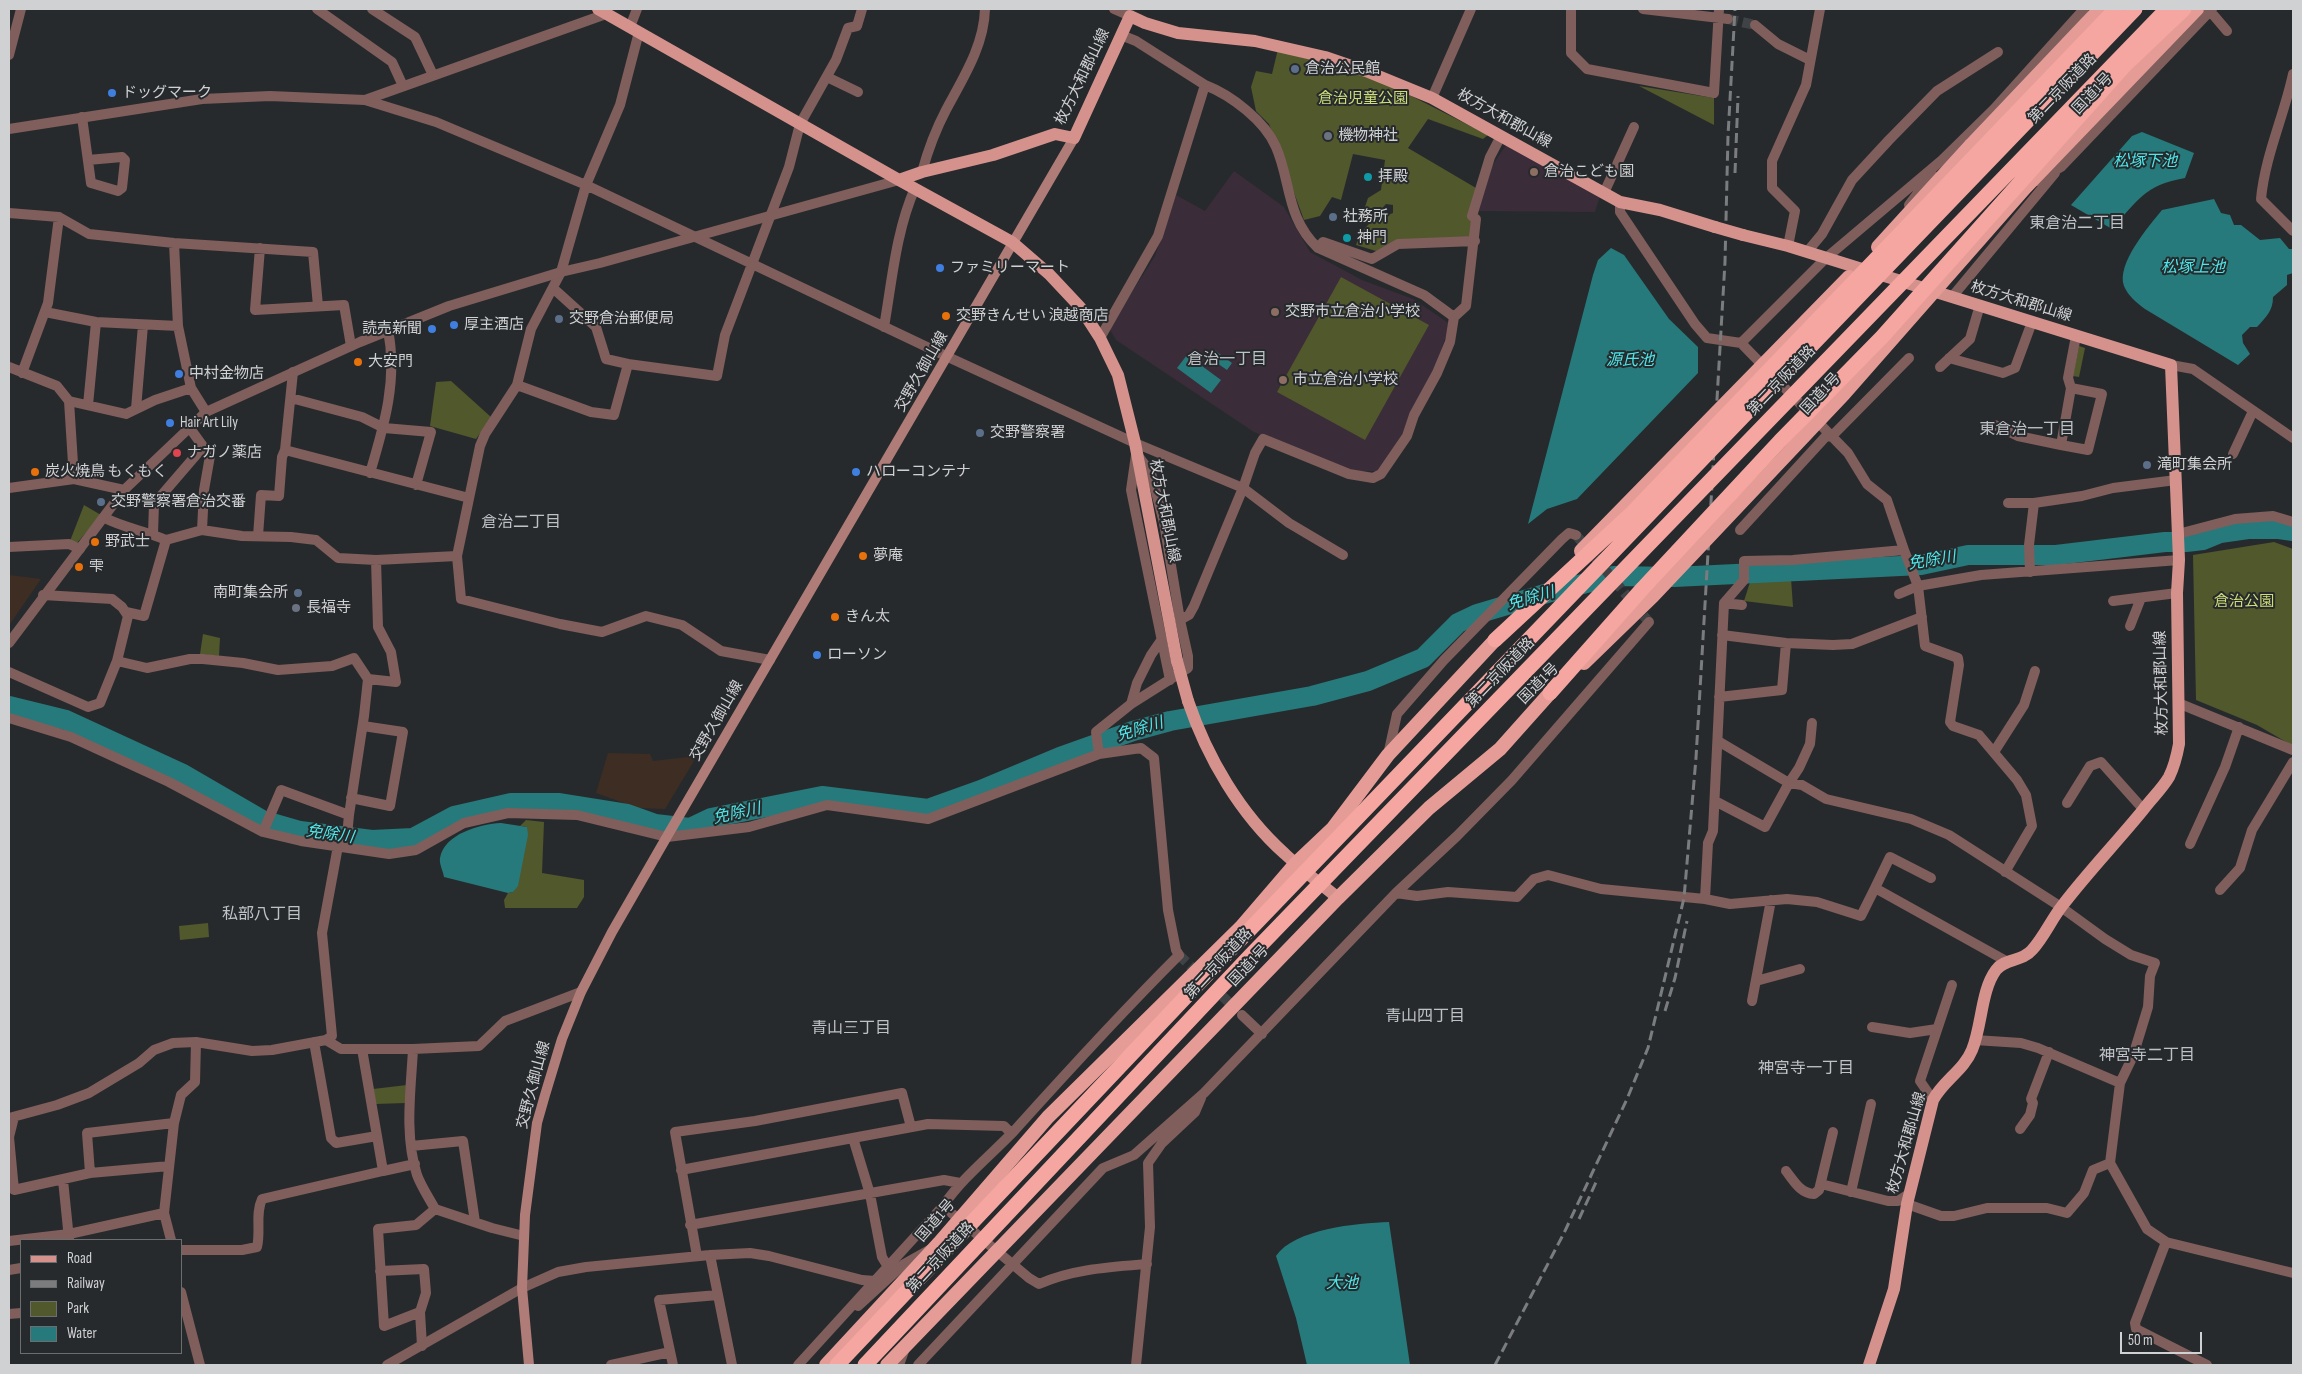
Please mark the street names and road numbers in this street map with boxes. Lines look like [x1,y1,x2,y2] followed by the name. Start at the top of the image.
[1052,26,1114,128] street label: 枚方大和郡山線
[2025,50,2101,128] street label: 第二京阪道路
[2069,70,2117,118] street label: 国道1号
[1454,86,1554,152] street label: 枚方大和郡山線
[1968,278,2074,326] street label: 枚方大和郡山線
[892,329,952,415] street label: 交野久御山線
[1744,342,1820,420] street label: 第二京阪道路
[1797,369,1845,419] street label: 国道1号
[1145,458,1183,564] street label: 枚方大和郡山線
[2152,630,2172,736] street label: 枚方大和郡山線
[1463,634,1539,712] street label: 第二京阪道路
[1515,660,1563,708] street label: 国道1号
[687,678,747,764] street label: 交野久御山線
[1182,925,1256,1003] street label: 第二京阪道路
[1225,942,1273,990] street label: 国道1号
[514,1039,554,1131] street label: 交野久御山線
[1884,1090,1930,1196] street label: 枚方大和郡山線
[913,1196,959,1246] street label: 国道1号
[904,1219,978,1297] street label: 第二京阪道路

